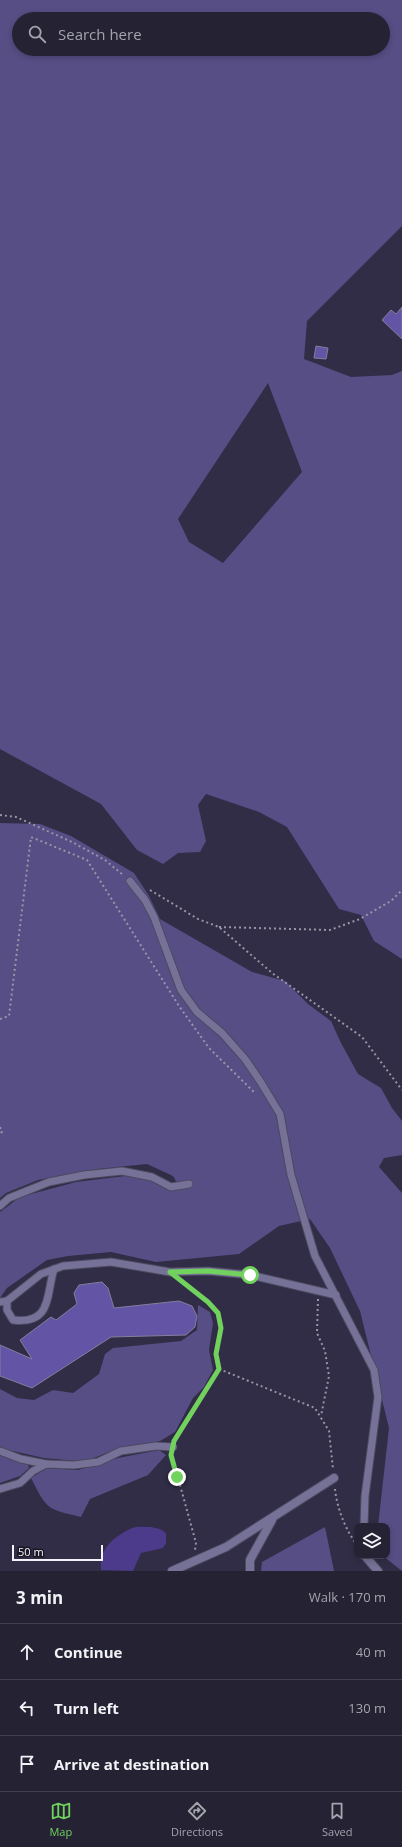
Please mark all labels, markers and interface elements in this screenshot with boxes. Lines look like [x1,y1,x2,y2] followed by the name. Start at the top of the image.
[12,12,390,56] search box
[26,23,48,45] icon: search
[58,24,142,44] text: Search here
[241,1266,259,1284] route start
[168,1468,186,1486] route end
[354,1523,390,1559] map controls
[354,1523,390,1559] button: layers
[12,1543,103,1562] scale bar
[18,1544,44,1559] text: 50 m
[16,1586,63,1609] text: 3 min
[309,1588,386,1606] text: Walk · 170 m
[16,1641,38,1663] icon: ahead
[54,1642,122,1662] text: Continue
[356,1643,386,1661] text: 40 m
[16,1697,38,1719] icon: left
[54,1698,119,1718] text: Turn left
[348,1699,386,1717] text: 130 m
[16,1753,38,1775] icon: arrive
[54,1754,209,1774] text: Arrive at destination
[49,1800,72,1839] tab: Map
[171,1800,223,1839] tab: Directions
[322,1800,353,1839] tab: Saved

